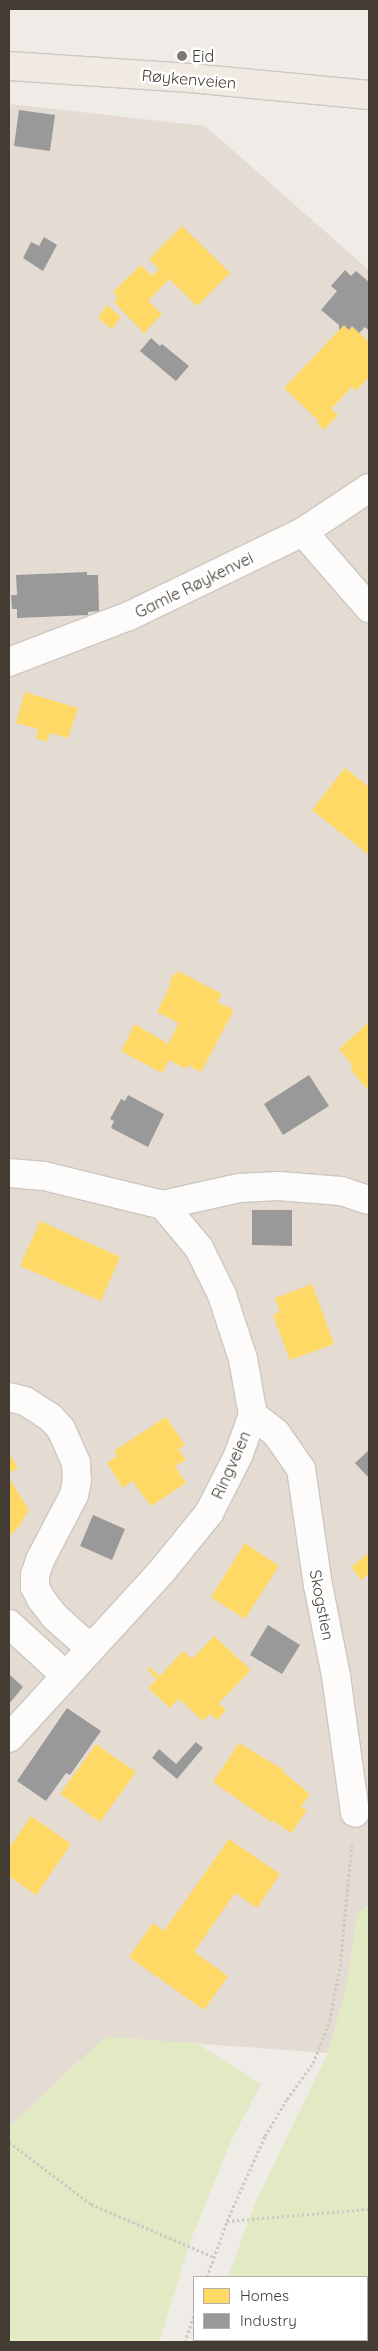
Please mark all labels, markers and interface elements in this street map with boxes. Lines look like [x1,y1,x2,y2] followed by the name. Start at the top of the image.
[192,46,214,66] place label: Eid
[176,50,188,62] marker: Eid
[141,65,237,93] street label: Røykenveien
[132,548,256,622] street label: Gamle Røykenvei
[207,1428,255,1502] street label: Ringveien
[306,1568,338,1642] street label: Skogstien
[193,2276,368,2341] legend
[240,2286,289,2305] text: Homes
[240,2311,297,2330] text: Industry

